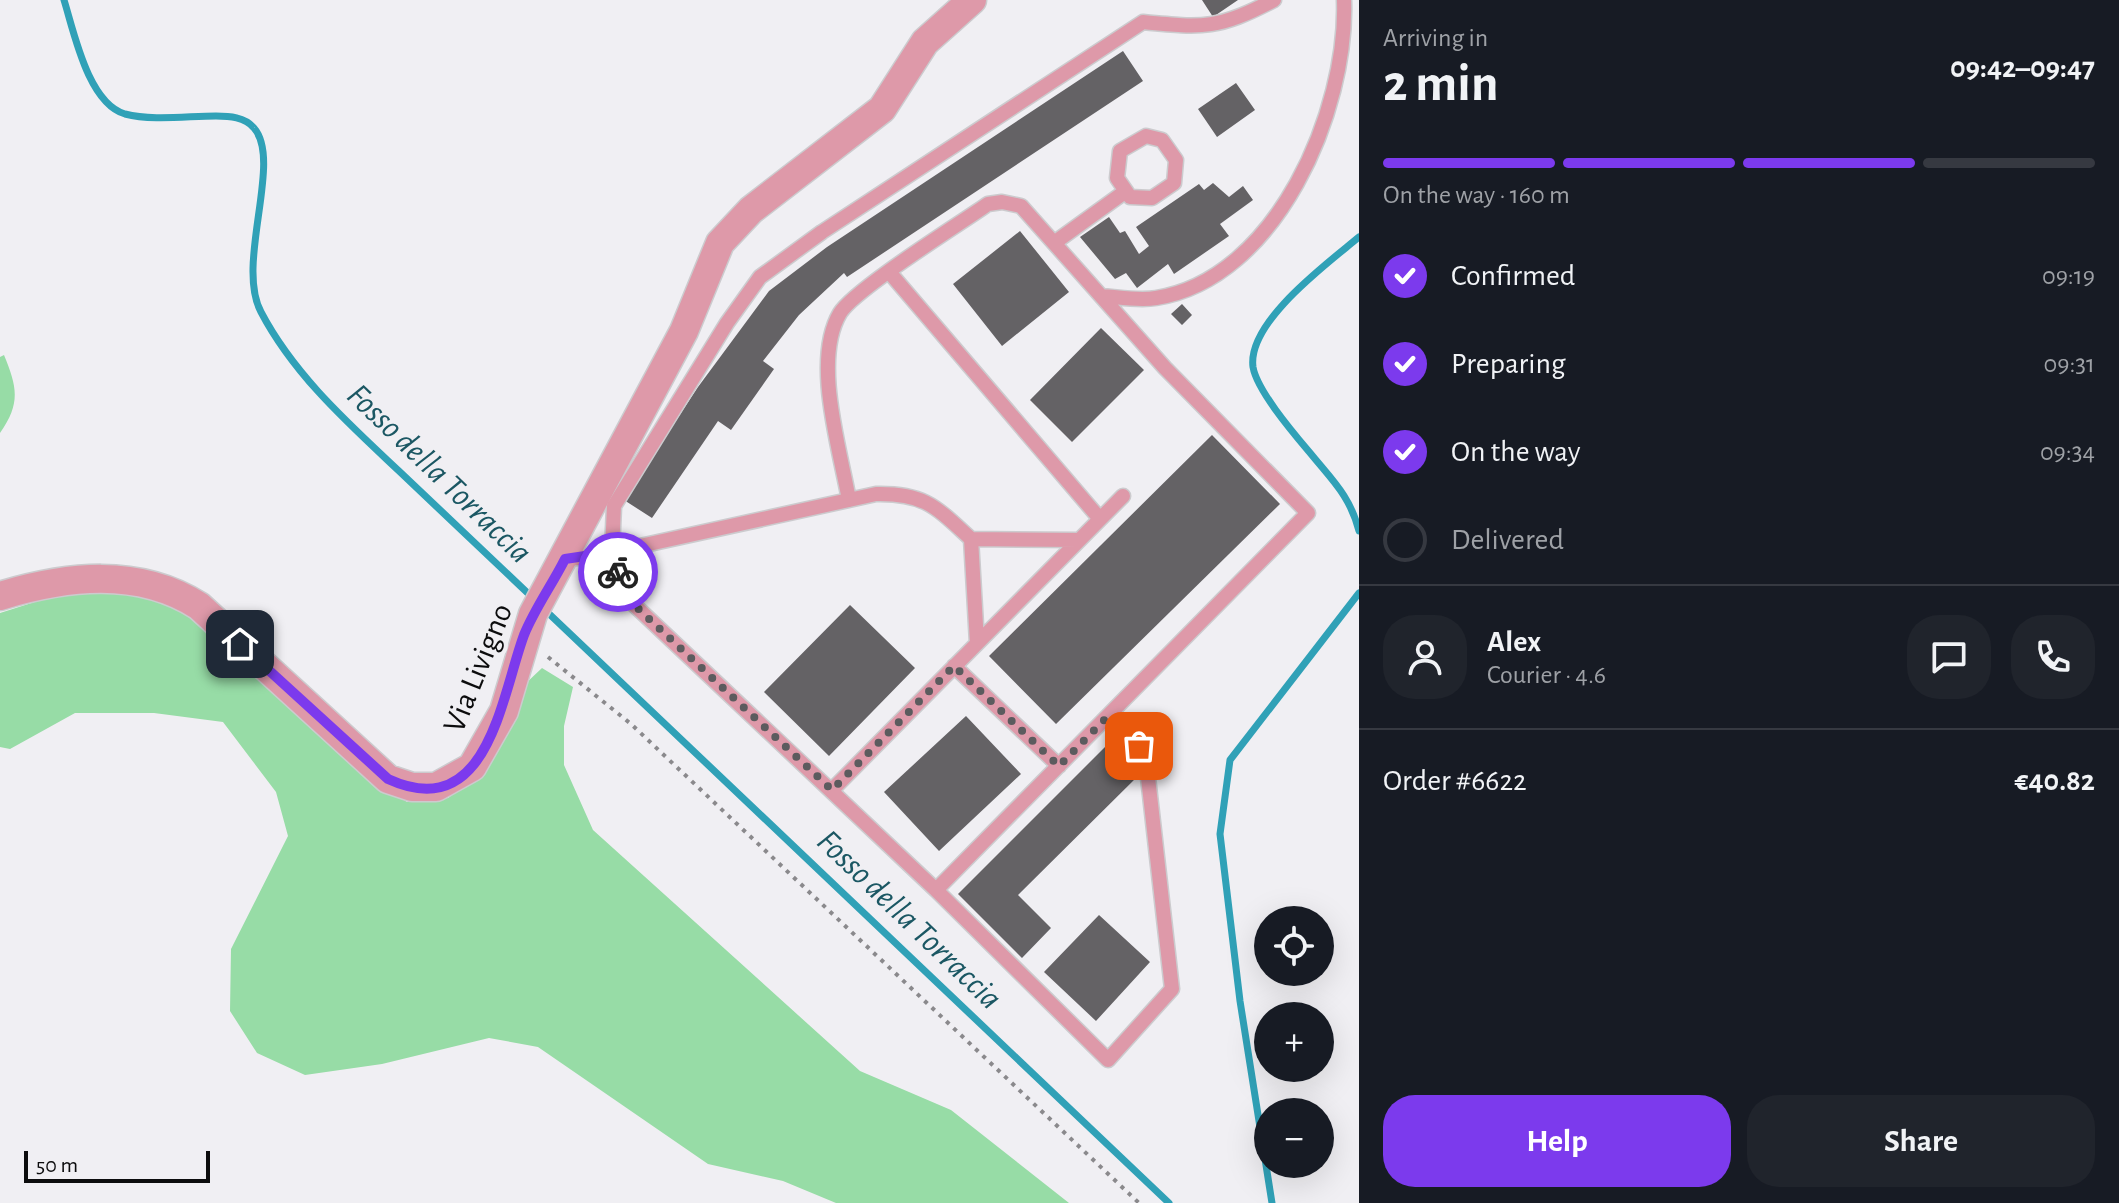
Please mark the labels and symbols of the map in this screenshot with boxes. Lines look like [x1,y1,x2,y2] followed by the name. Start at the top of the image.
[340,378,538,570] water label: Fosso della Torraccia
[578,532,658,612] courier
[438,599,518,737] street label: Via Livigno
[206,610,274,678] pin
[1105,712,1173,780] pin
[810,824,1008,1016] water label: Fosso della Torraccia
[24,1147,210,1183] scale bar

